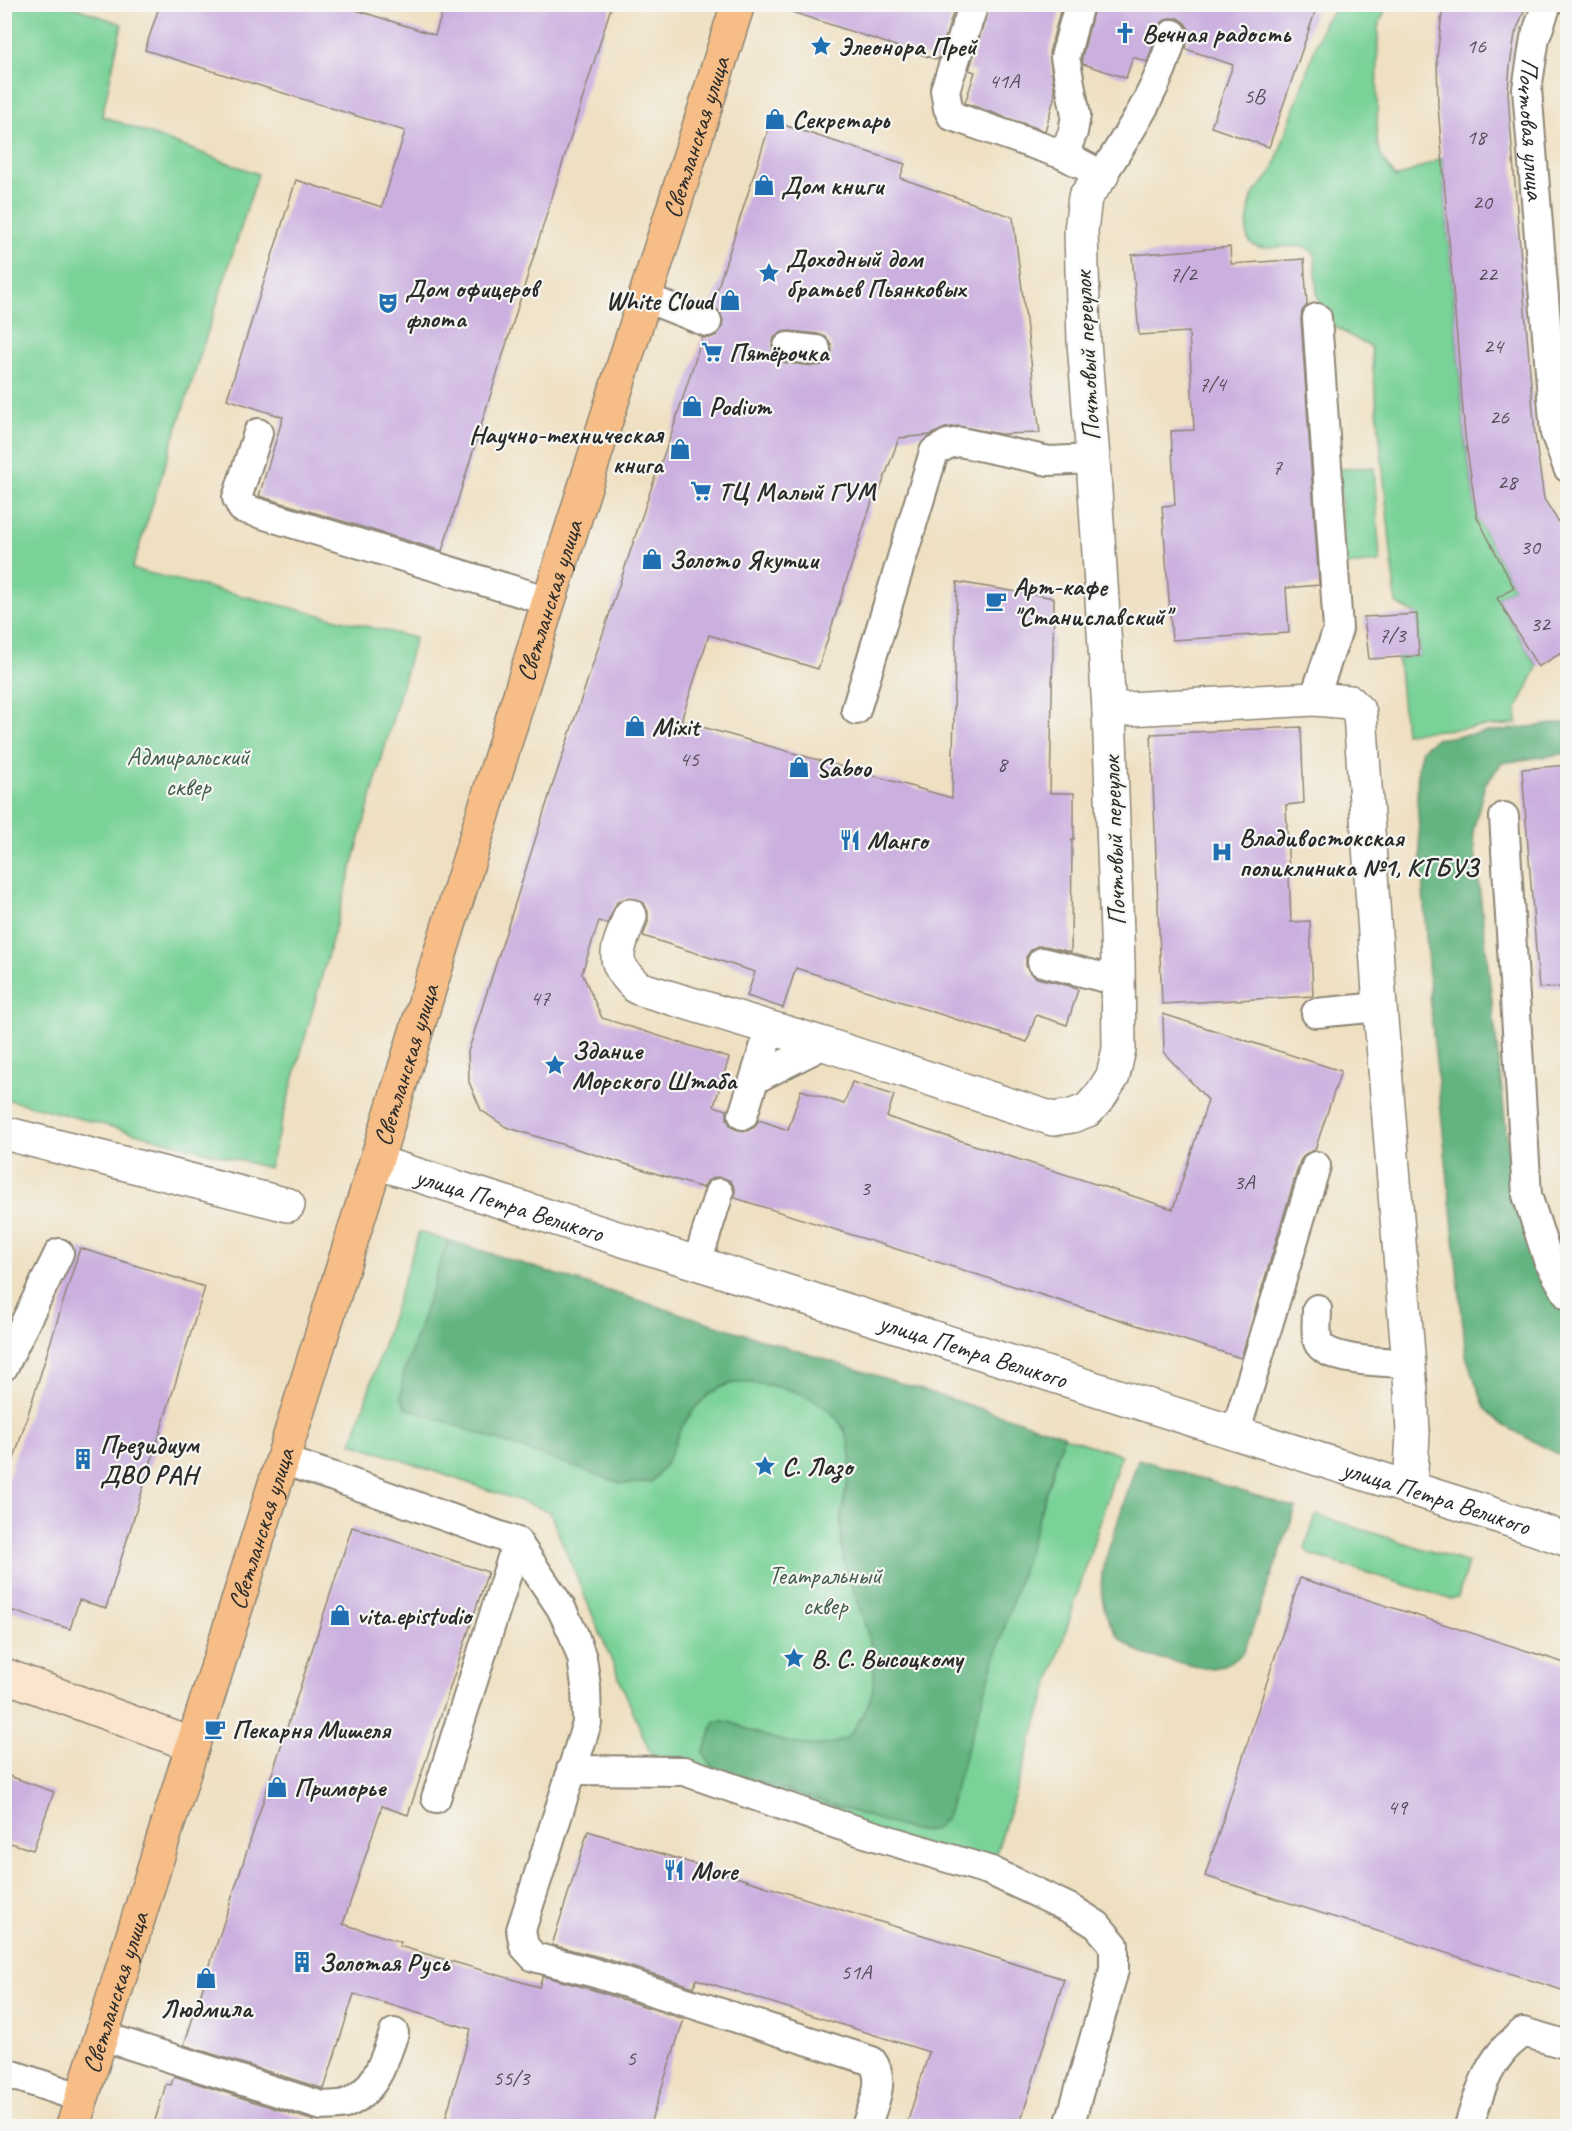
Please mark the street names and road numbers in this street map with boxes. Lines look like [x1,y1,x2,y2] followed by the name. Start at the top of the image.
[655,51,737,222] street label: Светланская улица
[1510,56,1553,203] street label: Почтовая улица
[1066,268,1108,441] street label: Почтовый переулок
[508,514,590,685] street label: Светланская улица
[1094,753,1133,926] street label: Почтовый переулок
[365,979,447,1150] street label: Светланская улица
[410,1158,609,1250] street label: улица Петра Великого
[873,1305,1073,1396] street label: улица Петра Великого
[220,1443,302,1614] street label: Светланская улица
[1337,1451,1536,1543] street label: улица Петра Великого
[74,1906,156,2077] street label: Светланская улица

